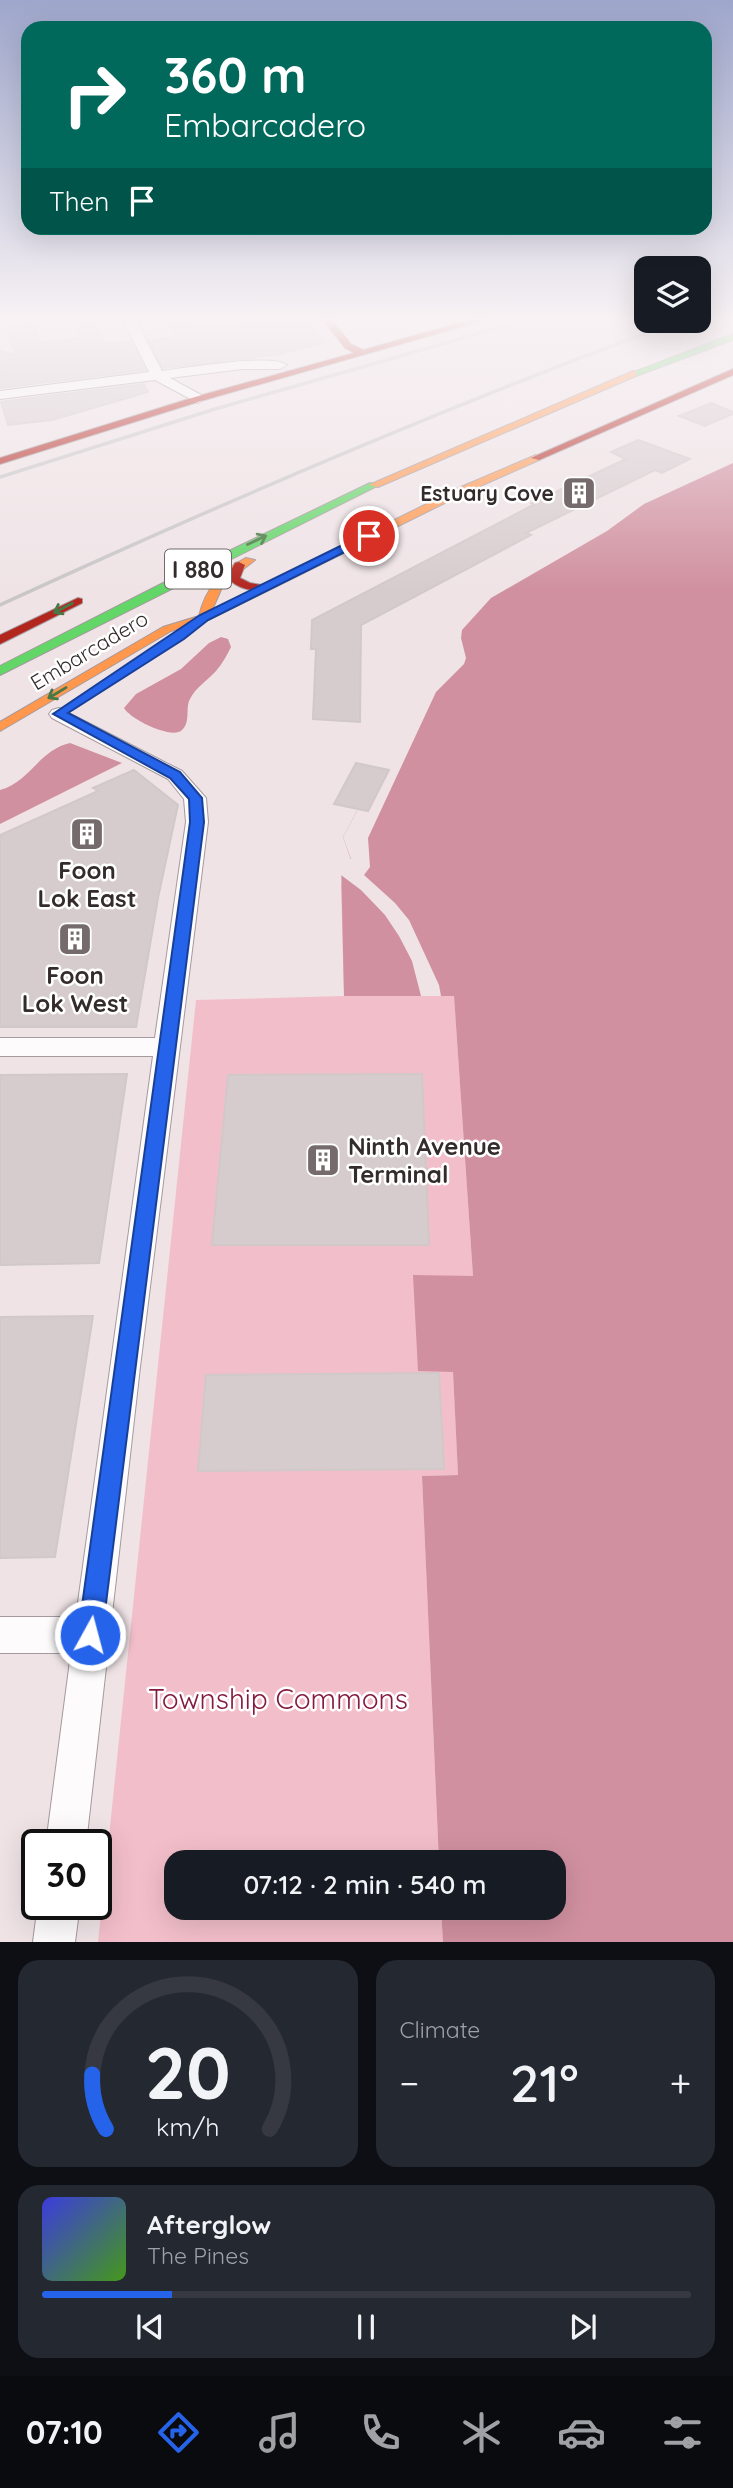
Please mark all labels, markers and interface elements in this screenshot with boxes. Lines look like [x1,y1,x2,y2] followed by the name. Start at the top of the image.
[164,44,306,105] text: 360 m
[49,49,140,140] icon: right
[164,105,366,145] text: Embarcadero
[123,182,161,220] icon: arrive
[49,185,109,218] text: Then
[634,256,711,333] map controls
[634,256,711,333] button: layers
[560,474,598,512] building icon: Estuary Cove
[420,480,554,506] place label: Estuary Cove
[339,506,399,566] pin
[350,517,388,555] icon: arrive
[246,533,267,546] one-way arrow
[165,550,231,589] road number: I 880
[53,602,74,616] one-way arrow
[25,605,153,695] street label: Embarcadero
[48,686,68,700] one-way arrow
[68,815,106,853] building icon: Foon Lok East
[37,855,137,913] place label: Foon Lok East
[56,920,94,958] building icon: Foon Lok West
[22,960,128,1018] place label: Foon Lok West
[348,1131,501,1189] place label: Ninth Avenue Terminal
[304,1141,342,1179] building icon: Ninth Avenue Terminal
[53,1598,127,1672] position arrow
[148,1681,408,1716] park label: Township Commons
[21,1829,112,1920] speed limit sign: 30
[243,1868,487,1901] text: 07:12 · 2 min · 540 m
[400,2015,480,2044] text: Climate
[145,2027,231,2118] text: 20
[510,2050,579,2115] text: 21°
[400,2059,419,2107] text: −
[670,2059,691,2107] text: +
[156,2111,219,2142] text: km/h
[147,2208,271,2241] text: Afterglow
[147,2241,249,2270] text: The Pines
[131,2308,169,2346] icon: previous
[347,2308,385,2346] icon: pause
[564,2308,602,2346] icon: next
[154,2408,203,2457] icon: directions
[255,2408,304,2457] icon: music
[356,2408,405,2457] icon: phone
[457,2408,506,2457] icon: climate
[557,2408,606,2457] icon: car
[658,2408,707,2457] icon: filters
[26,2412,103,2452] text: 07:10

